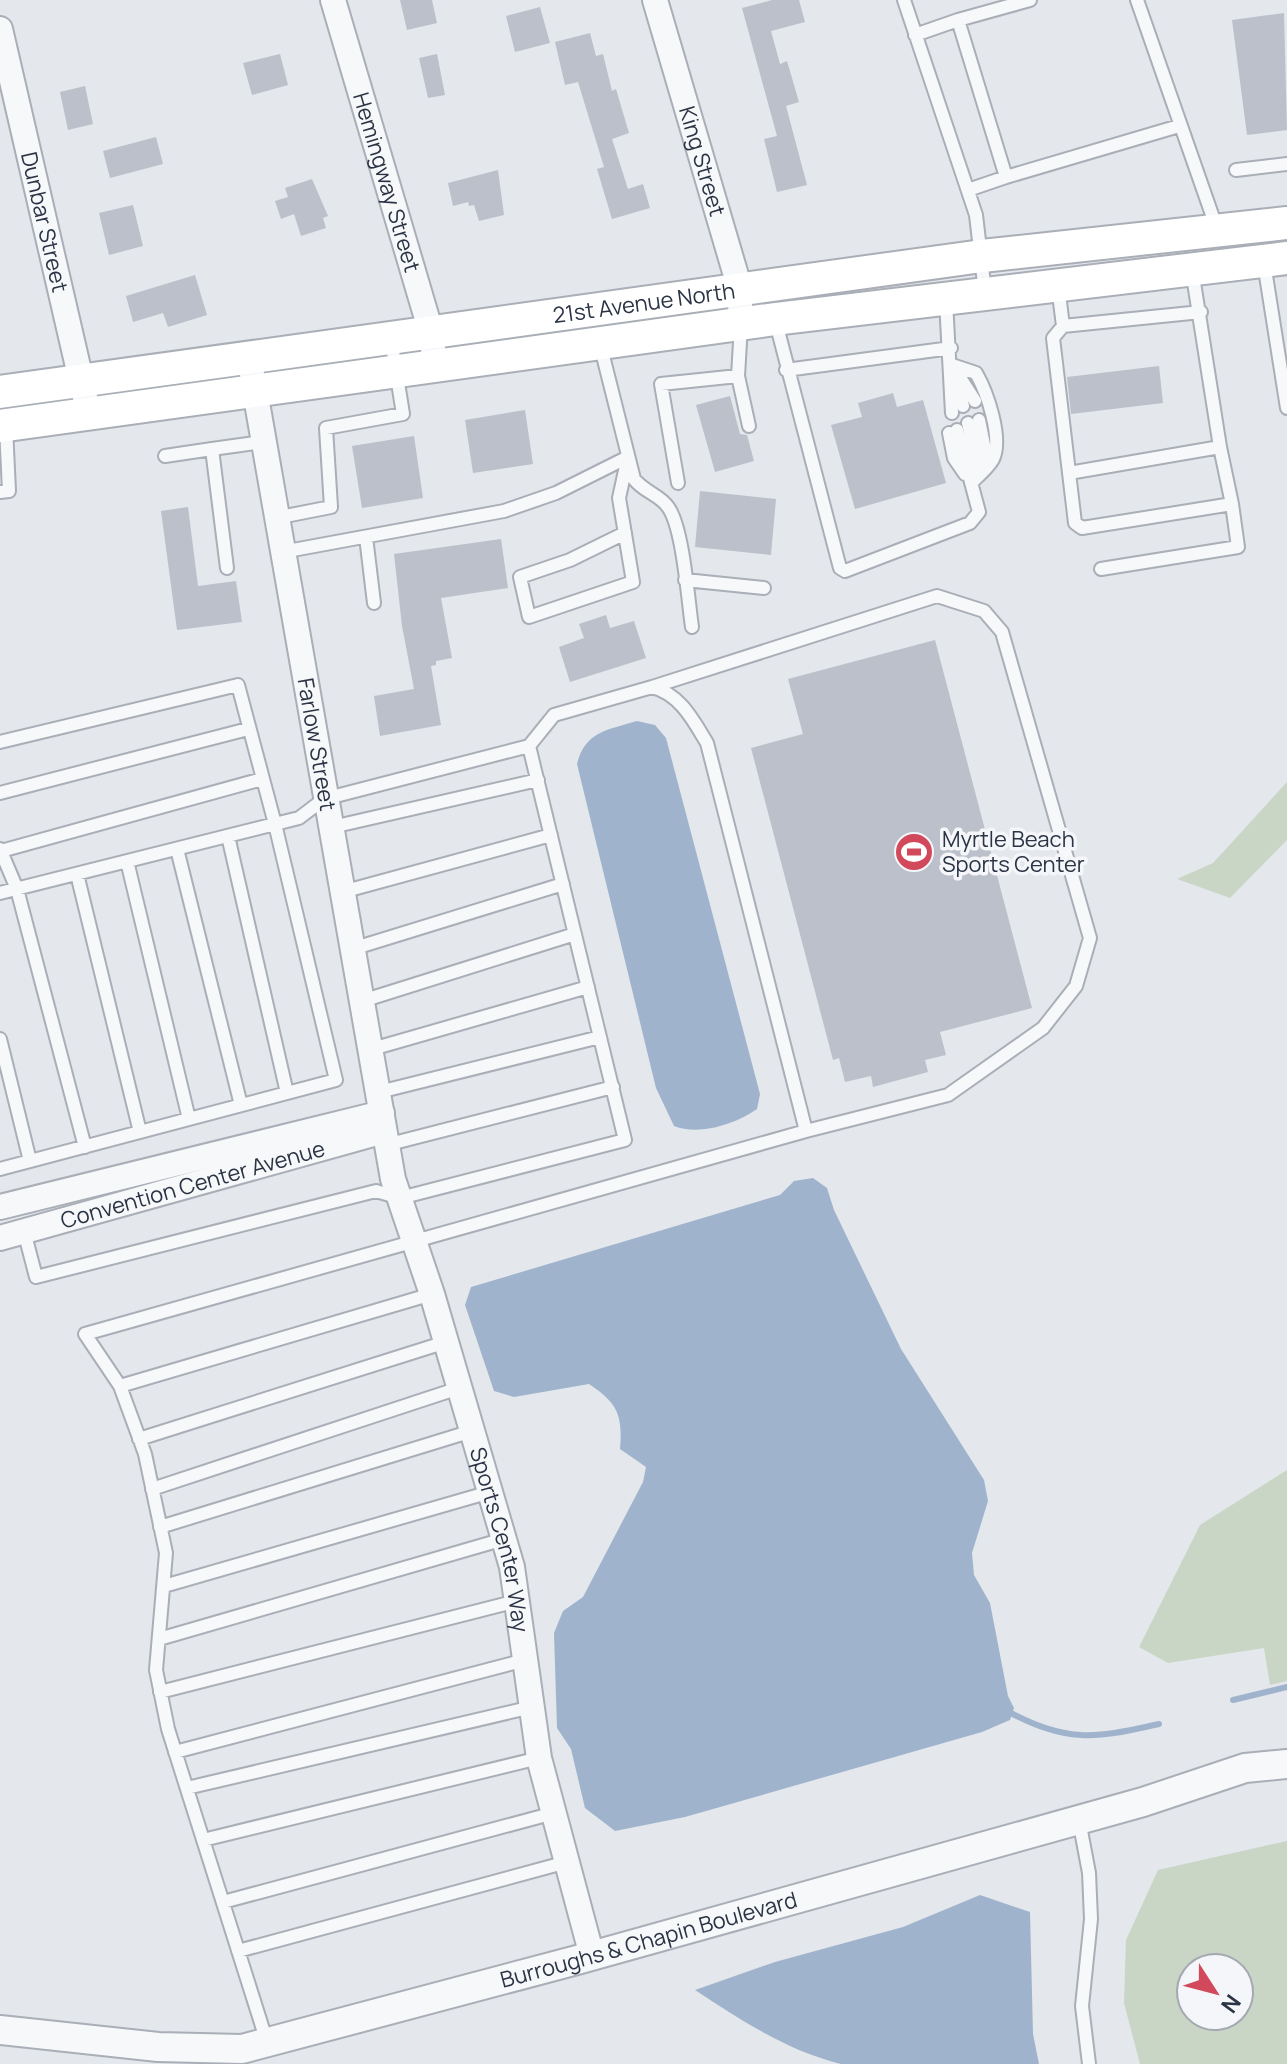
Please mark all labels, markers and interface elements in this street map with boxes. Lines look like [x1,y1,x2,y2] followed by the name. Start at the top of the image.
[346,89,428,276] street label: Hemingway Street
[672,103,733,220] street label: King Street
[14,149,75,295] street label: Dunbar Street
[551,275,737,330] street label: 21st Avenue North
[290,676,343,813] street label: Farlow Street
[942,824,1085,879] place label: Myrtle Beach Sports Center
[893,831,935,873] sports icon: Myrtle Beach Sports Center
[57,1133,328,1235] street label: Convention Center Avenue
[463,1444,536,1635] street label: Sports Center Way
[497,1884,800,1995] street label: Burroughs & Chapin Boulevard
[1175,1952,1255,2032] north arrow
[1214,1989,1248,2019] text: N

